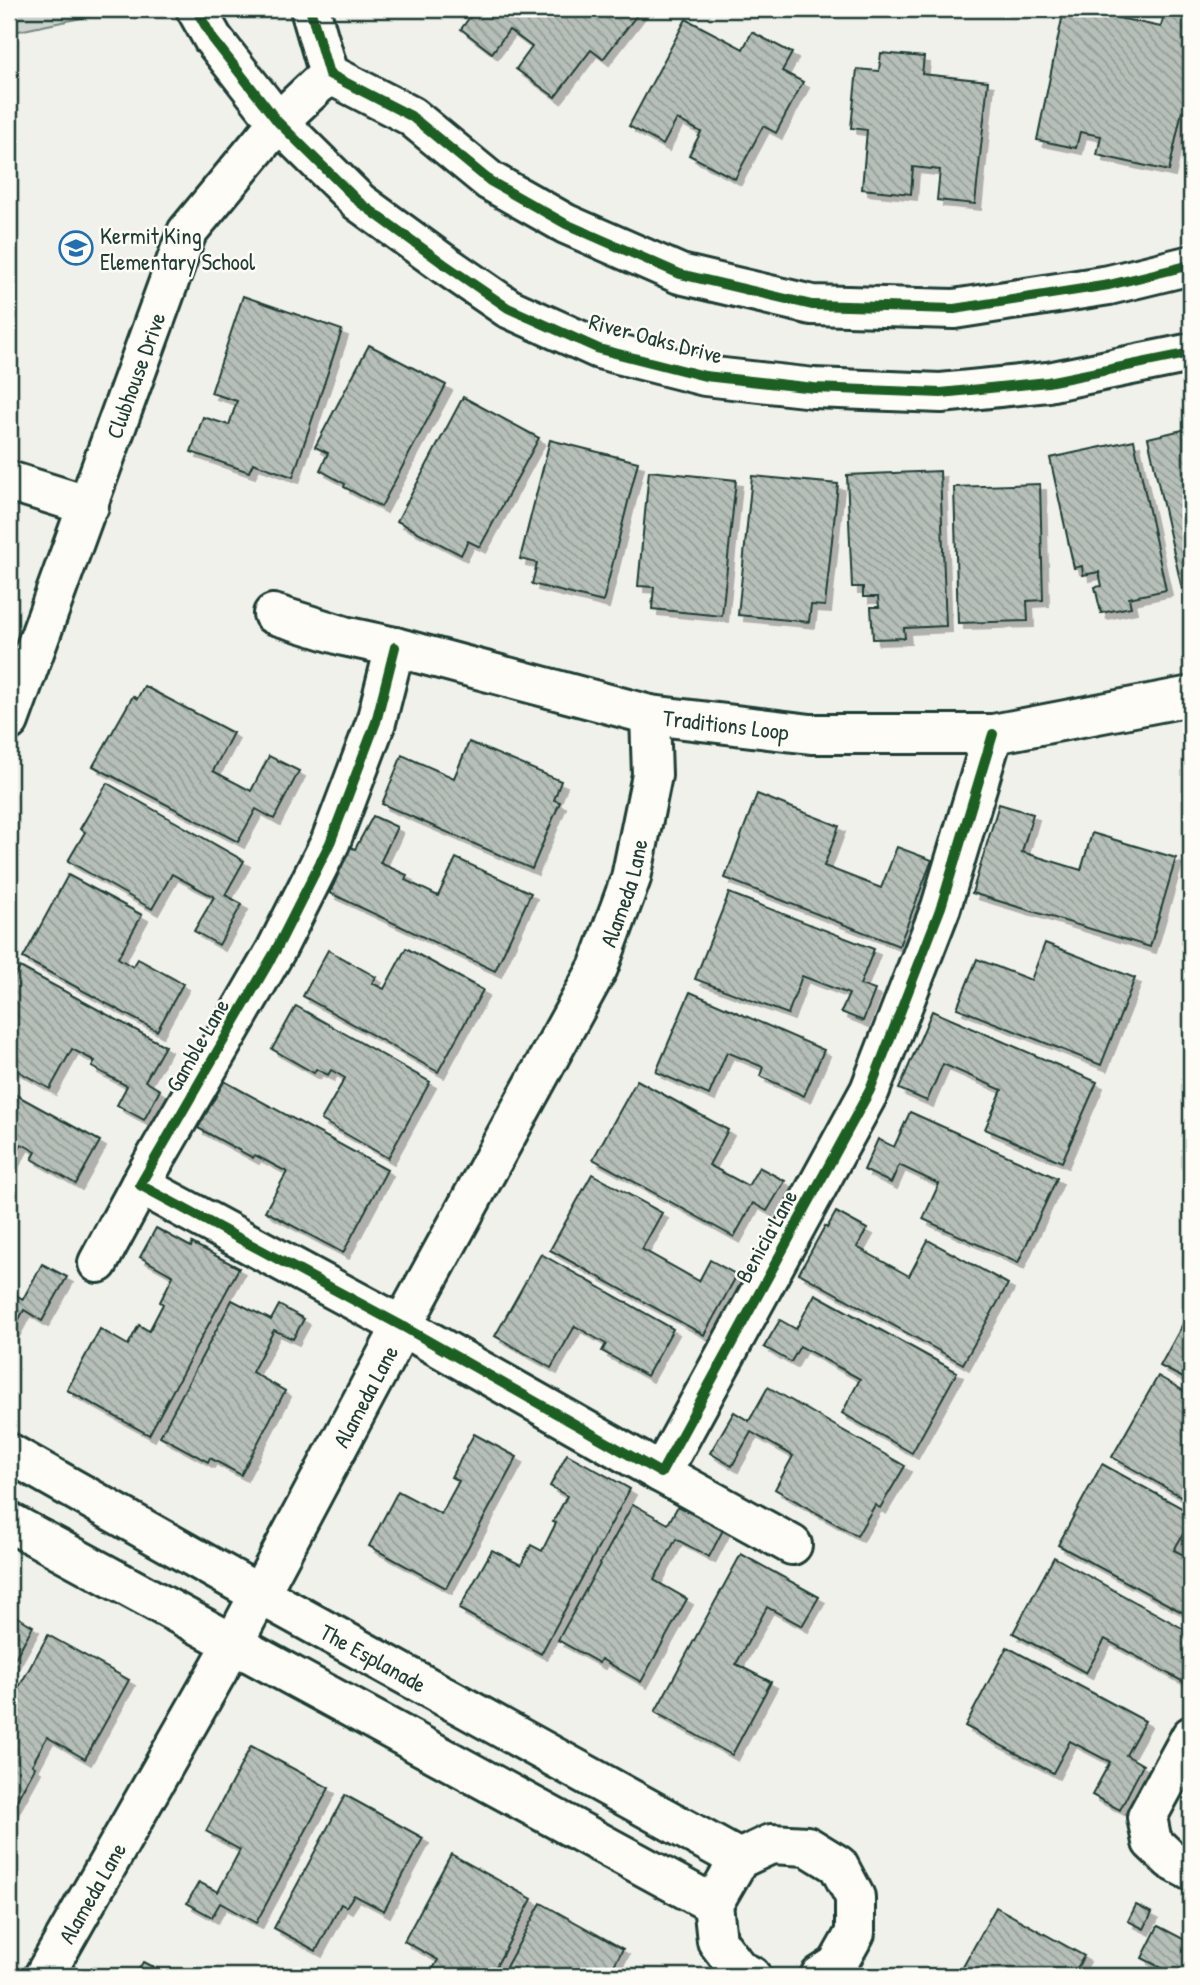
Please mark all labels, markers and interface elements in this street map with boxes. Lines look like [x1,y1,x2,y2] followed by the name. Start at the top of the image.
[100,220,256,277] place label: Kermit King Elementary School
[57,229,95,267] school or university icon: Kermit King Elementary School
[586,305,726,371] street label: River Oaks Drive
[98,308,172,443] street label: Clubhouse Drive
[661,701,791,747] street label: Traditions Loop
[592,836,654,951] street label: Alameda Lane
[158,993,236,1097] street label: Gamble Lane
[728,1184,804,1288] street label: Benicia Lane
[325,1339,405,1452] street label: Alameda Lane
[315,1616,432,1699] street label: The Esplanade
[50,1836,133,1949] street label: Alameda Lane

